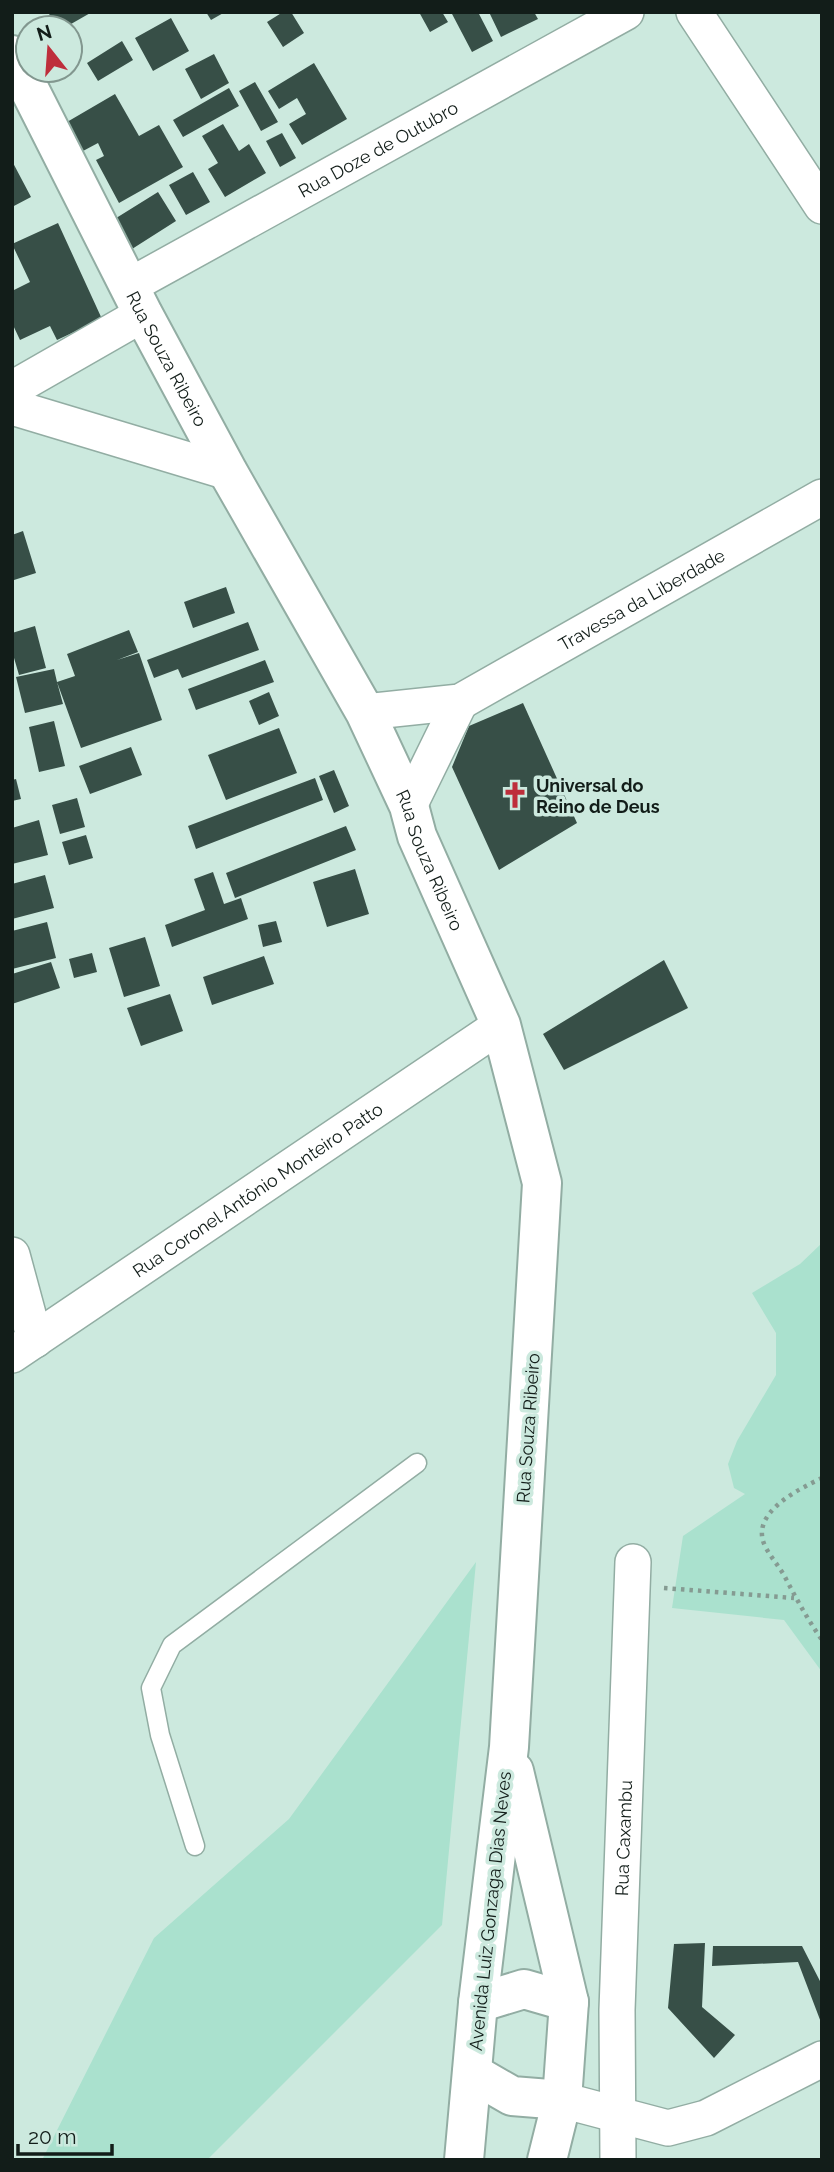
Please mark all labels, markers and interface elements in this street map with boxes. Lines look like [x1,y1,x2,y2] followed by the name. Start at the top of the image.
[14,14,84,84] north arrow
[34,20,54,45] text: N
[294,96,462,201] street label: Rua Doze de Outubro
[123,287,212,430] street label: Rua Souza Ribeiro
[555,544,729,655] street label: Travessa da Liberdade
[536,775,660,817] place label: Universal do Reino de Deus
[500,780,530,810] church icon: Universal do Reino de Deus
[392,786,468,934] street label: Rua Souza Ribeiro
[128,1098,387,1281] street label: Rua Coronel Antônio Monteiro Patto
[512,1352,544,1504] street label: Rua Souza Ribeiro
[465,1770,515,2052] street label: Avenida Luiz Gonzaga Dias Neves
[611,1780,636,1896] street label: Rua Caxambu
[18,2112,112,2156] scale bar
[28,2124,76,2149] text: 20 m

